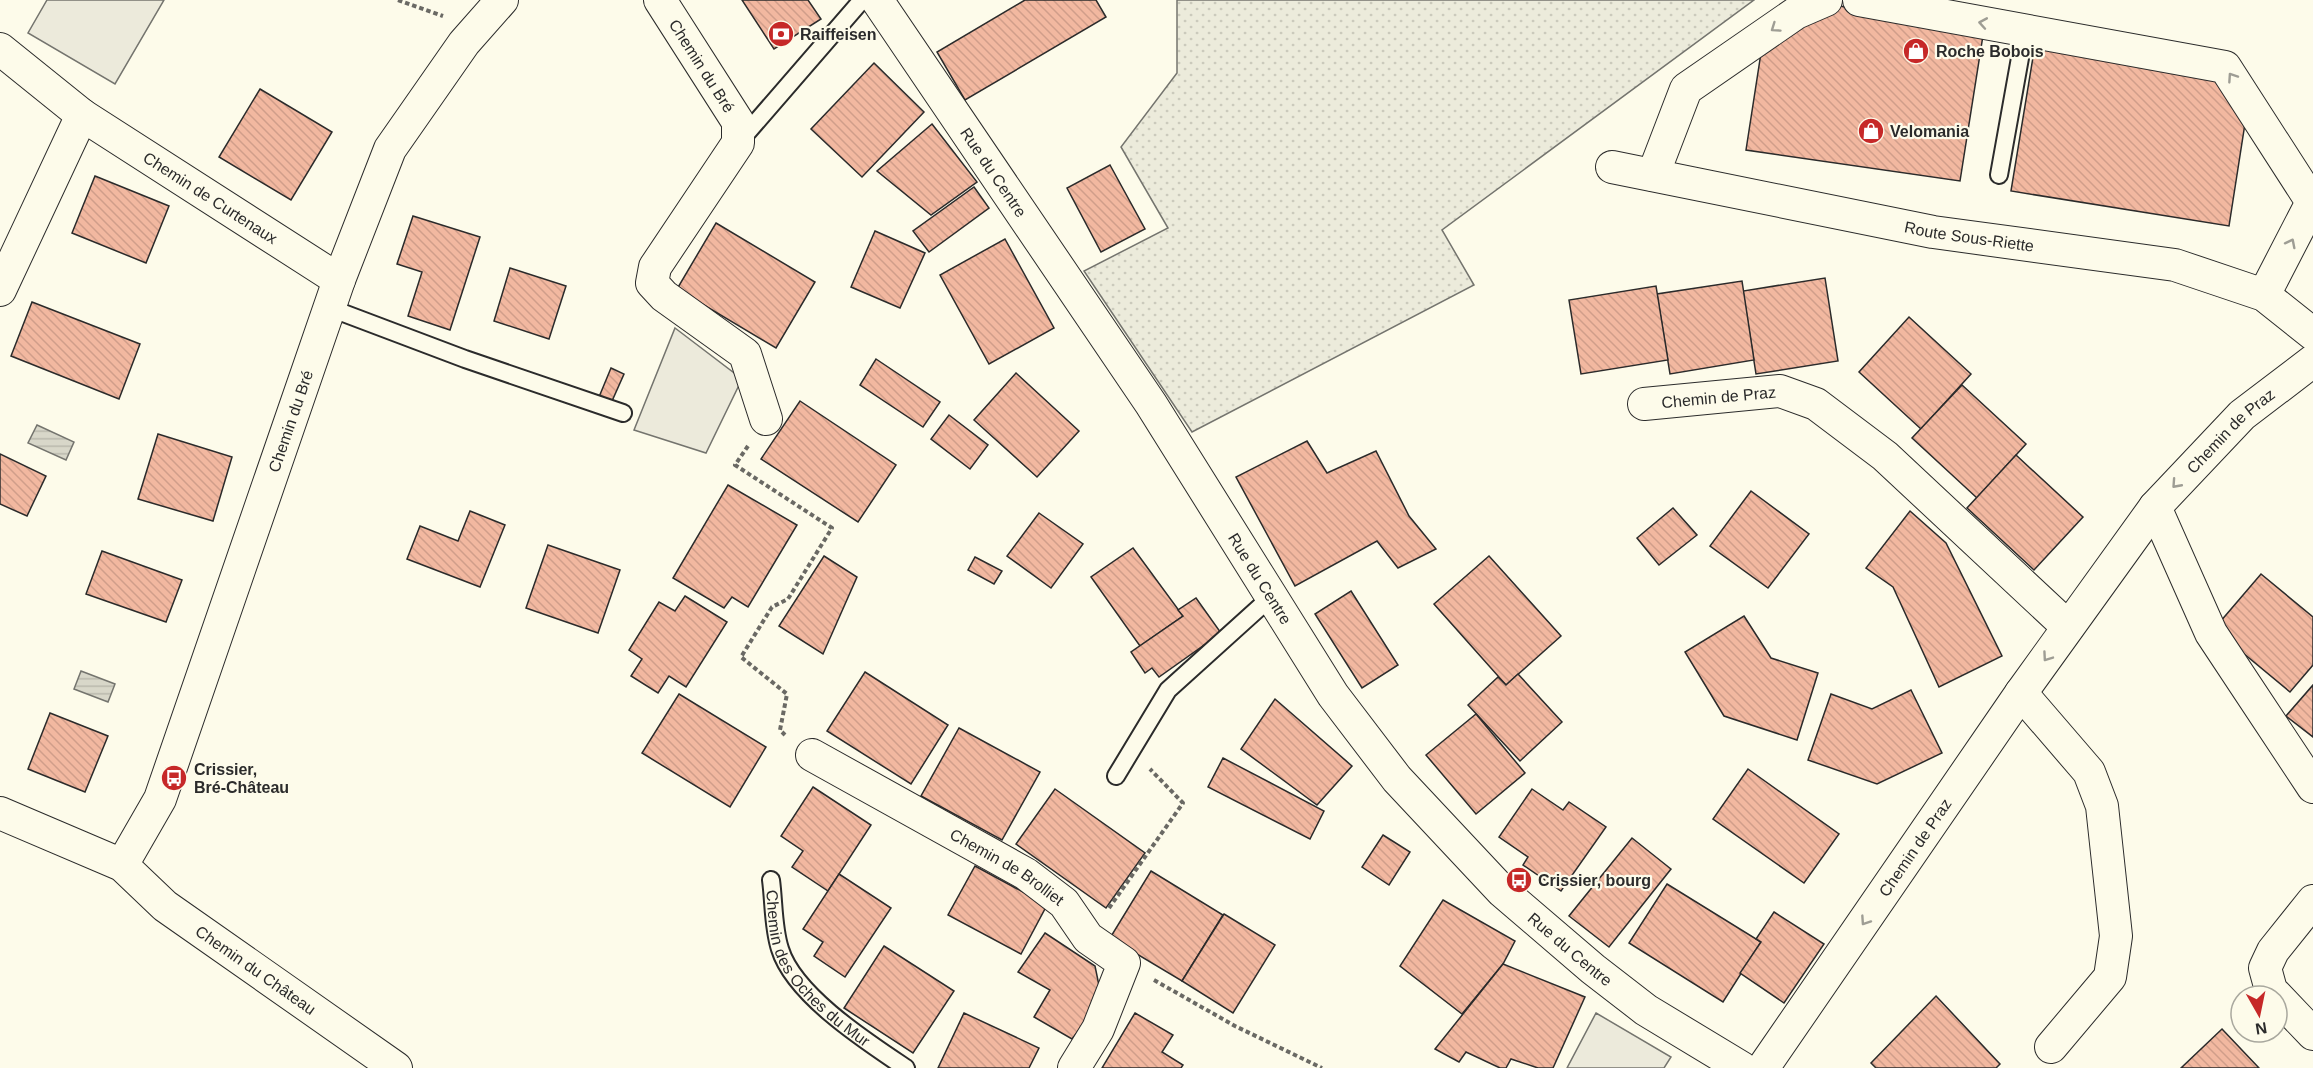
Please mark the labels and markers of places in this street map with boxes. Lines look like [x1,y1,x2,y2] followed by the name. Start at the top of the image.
[766,19,796,49] bank icon: Raiffeisen
[800,26,876,43] place label: Raiffeisen
[1901,36,1931,66] shop icon: Roche Bobois
[1936,43,2044,60] place label: Roche Bobois
[1856,116,1886,146] shop icon: Velomania
[1890,123,1969,140] place label: Velomania
[194,761,289,796] place label: Crissier, Bré-Château
[159,763,189,793] bus stop icon: Crissier, Bré-Château
[1504,865,1534,895] bus stop icon: Crissier, bourg
[1538,872,1651,889] place label: Crissier, bourg

